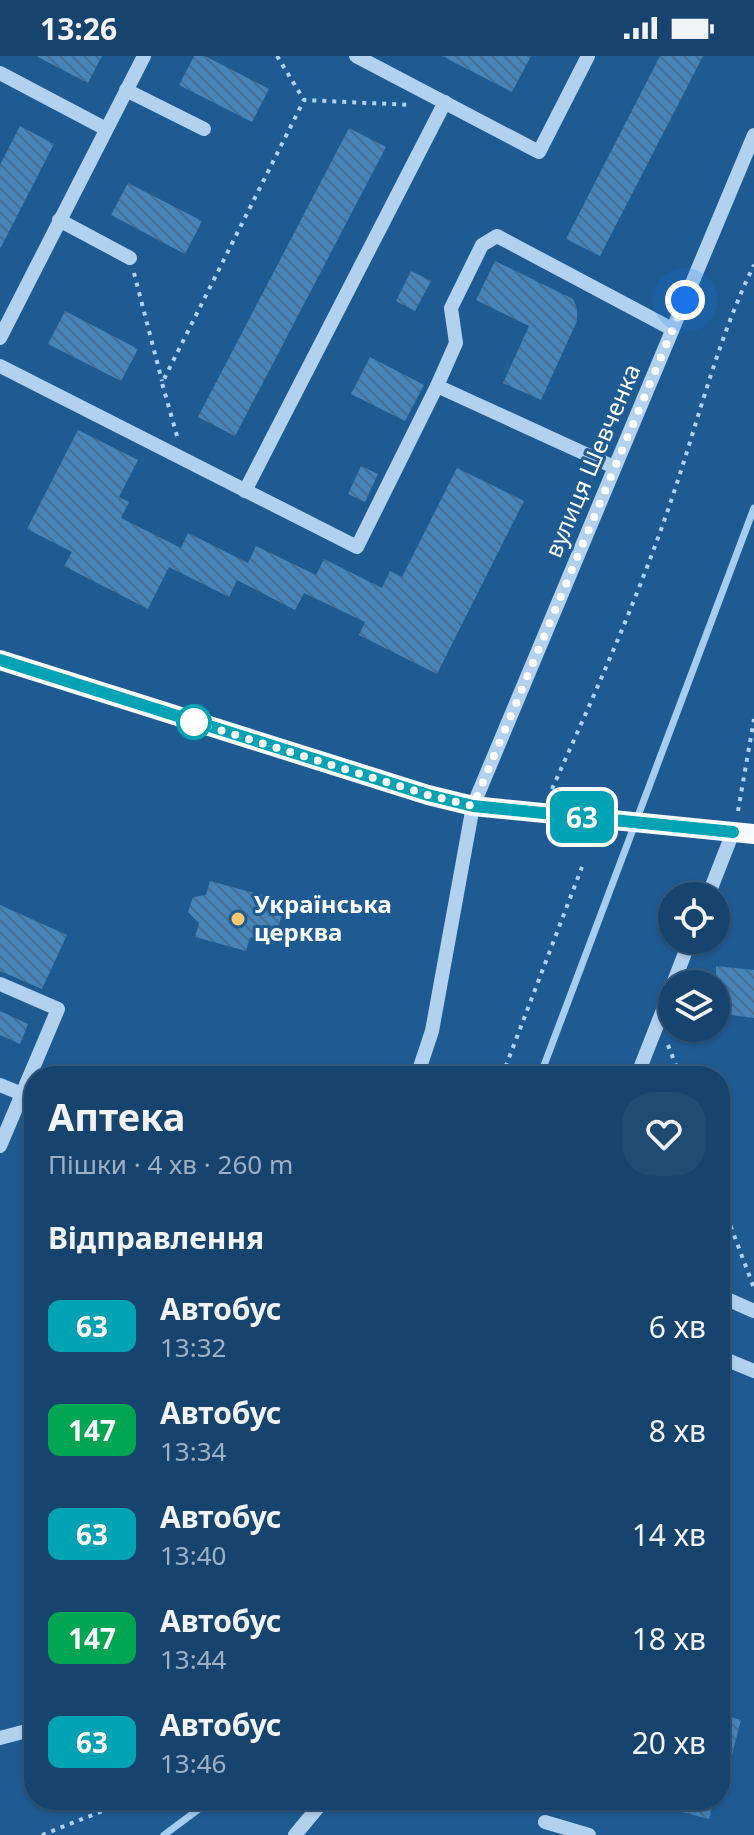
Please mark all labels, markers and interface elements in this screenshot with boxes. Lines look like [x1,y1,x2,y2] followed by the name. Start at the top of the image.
[40,8,117,49] text: 13:26
[665,280,705,320] your location
[536,359,647,562] street label: вулиця Шевченка
[177,705,211,739] unlabelled marker
[546,791,618,843] line badge: 63
[566,798,598,836] text: 63
[658,882,730,1042] map controls
[658,882,730,954] button: locate
[254,887,392,948] place label: Українська церква
[229,910,247,928] marker: Українська церква
[658,970,730,1042] button: layers
[48,1090,185,1142] text: Аптека
[622,1092,706,1176] button: heart
[48,1146,293,1182] text: Пішки · 4 хв · 260 m
[48,1217,264,1258] text: Відправлення
[160,1288,282,1329] text: Автобус
[649,1306,706,1347] text: 6 хв
[76,1307,108,1345] text: 63
[160,1329,226,1365] text: 13:32
[160,1392,282,1433] text: Автобус
[649,1410,706,1451] text: 8 хв
[68,1411,116,1449] text: 147
[160,1433,226,1469] text: 13:34
[160,1496,282,1537] text: Автобус
[632,1514,706,1555] text: 14 хв
[76,1515,108,1553] text: 63
[160,1537,226,1573] text: 13:40
[160,1600,282,1641] text: Автобус
[632,1618,706,1659] text: 18 хв
[68,1619,116,1657] text: 147
[160,1641,226,1677] text: 13:44
[160,1704,282,1745] text: Автобус
[632,1722,706,1763] text: 20 хв
[76,1723,108,1761] text: 63
[160,1745,226,1781] text: 13:46

